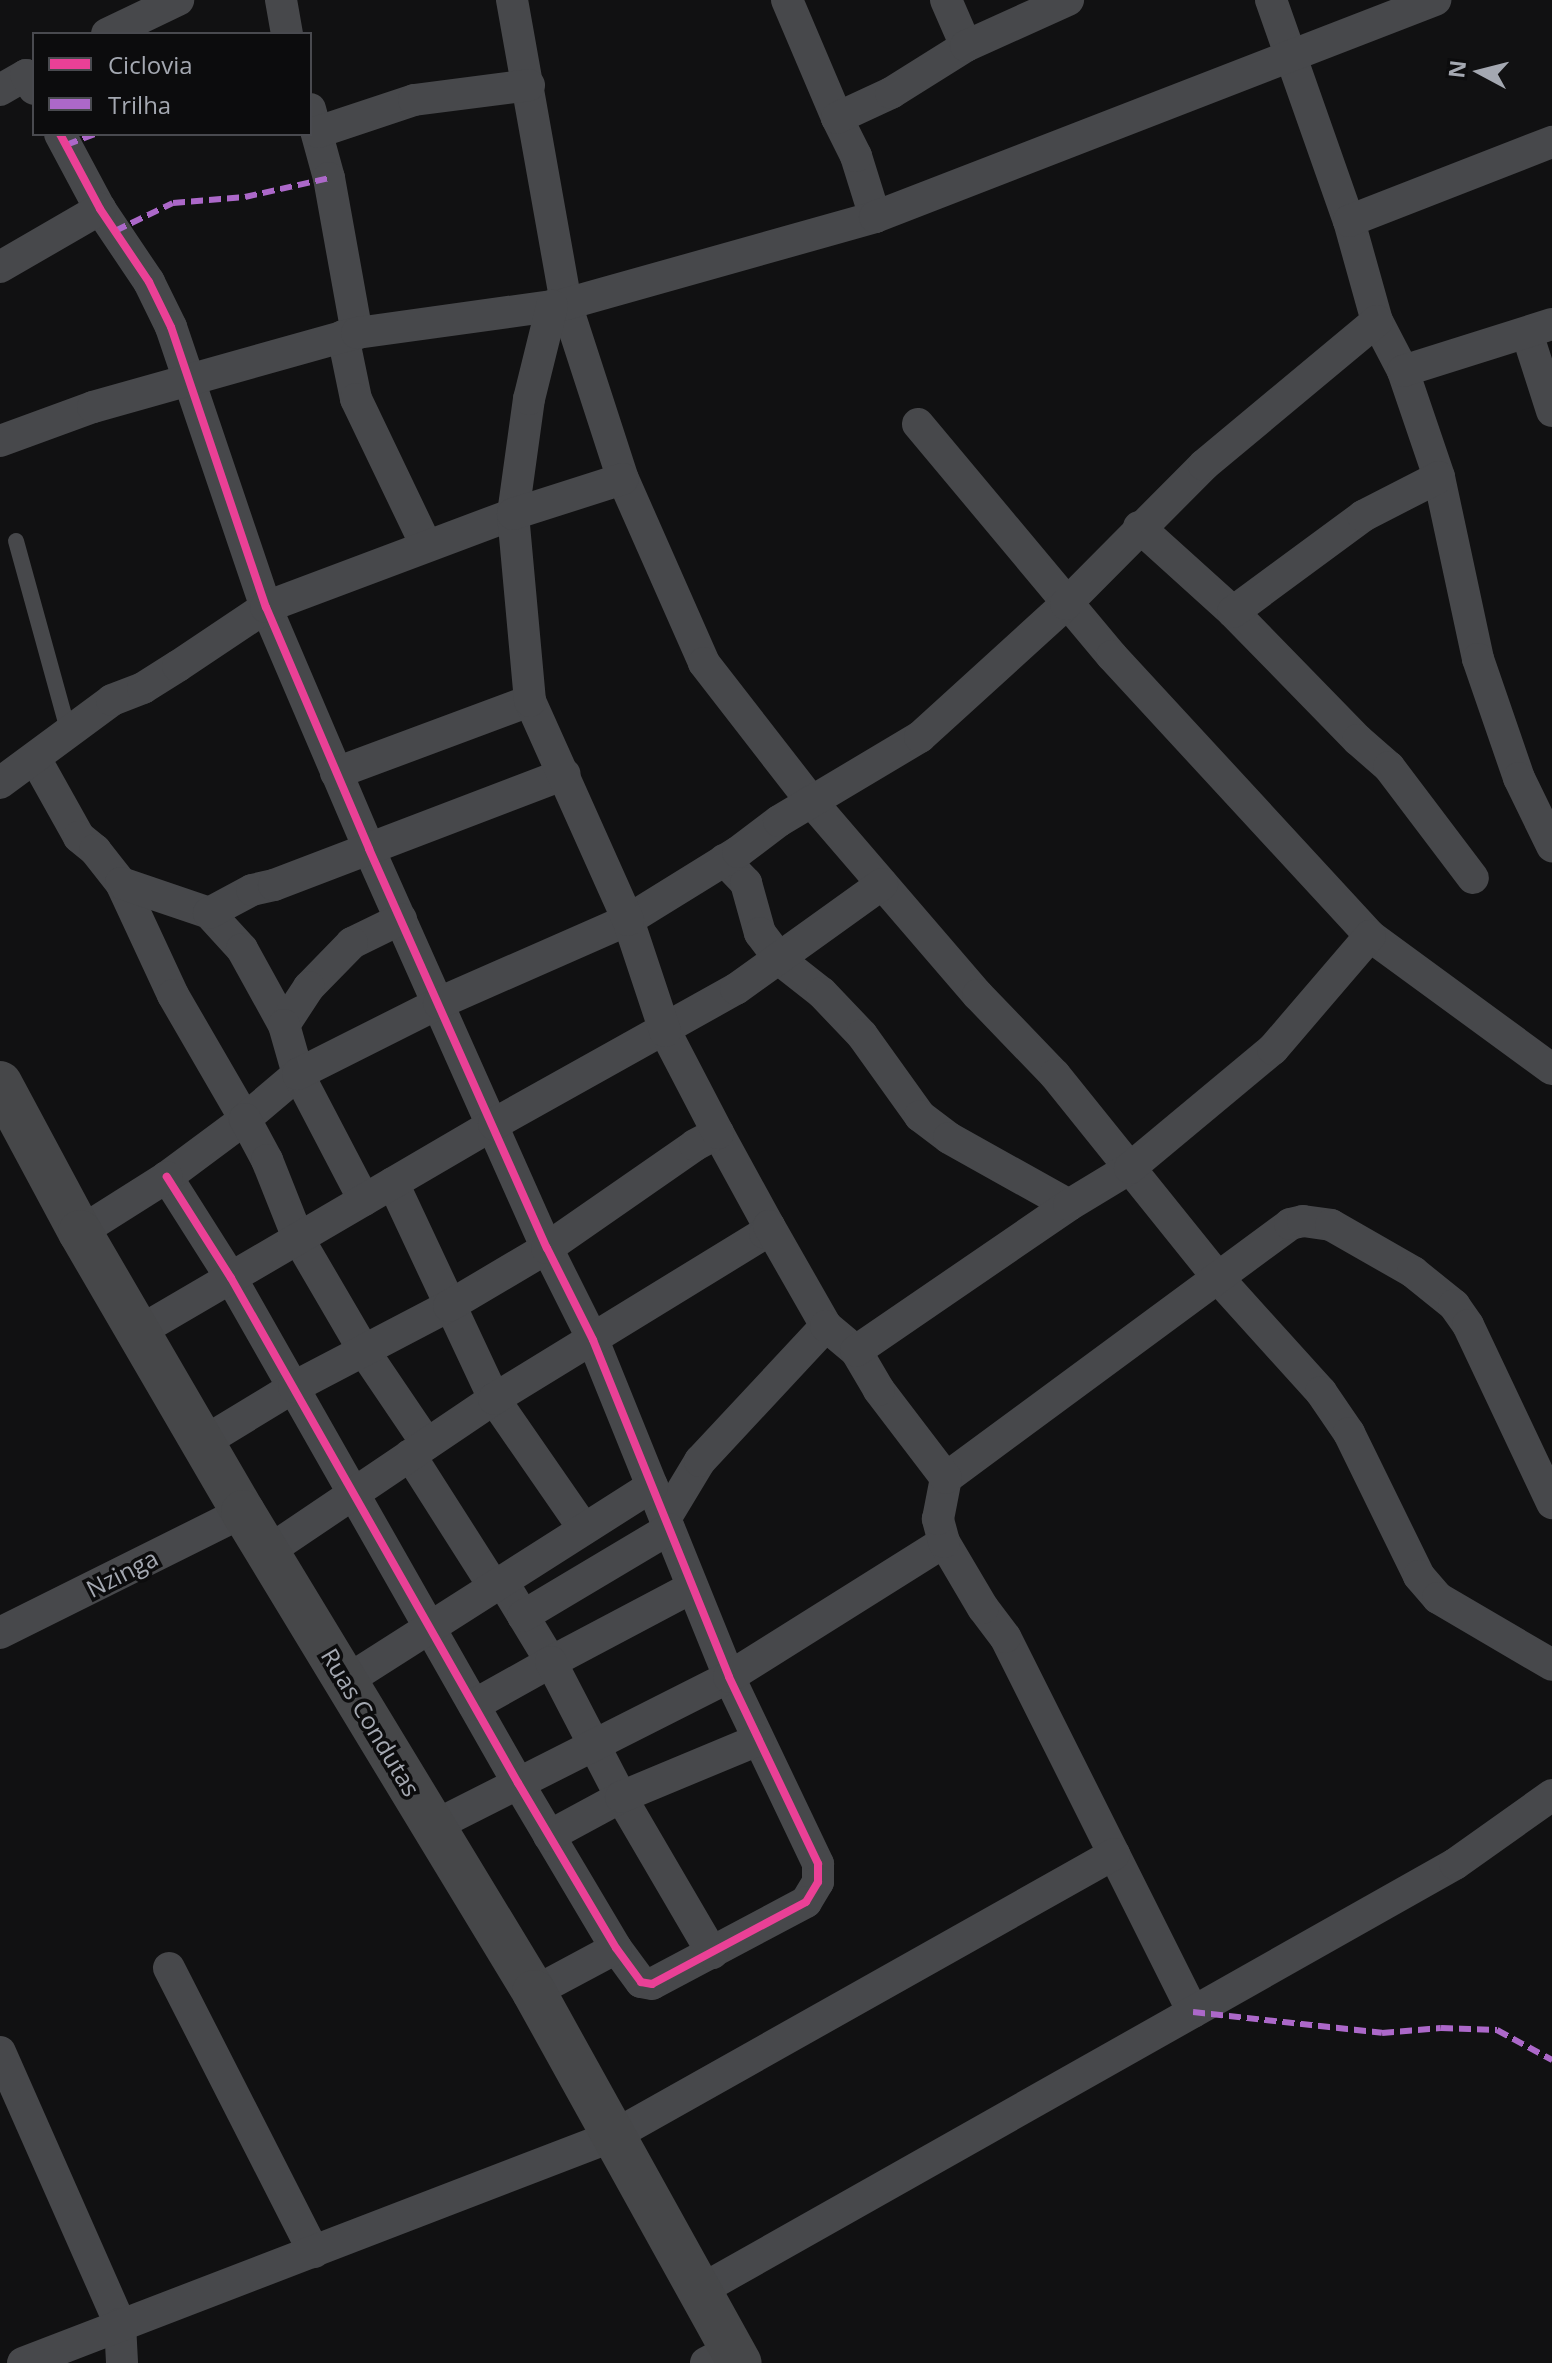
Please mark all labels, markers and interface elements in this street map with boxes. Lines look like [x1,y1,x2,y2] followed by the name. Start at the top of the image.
[32,32,312,136] legend
[1440,32,1520,112] north arrow
[108,48,193,81] text: Ciclovia
[1440,58,1472,80] text: N
[108,88,171,121] text: Trilha
[81,1543,163,1603] street label: Nzinga
[316,1643,426,1801] street label: Ruas Condutas

